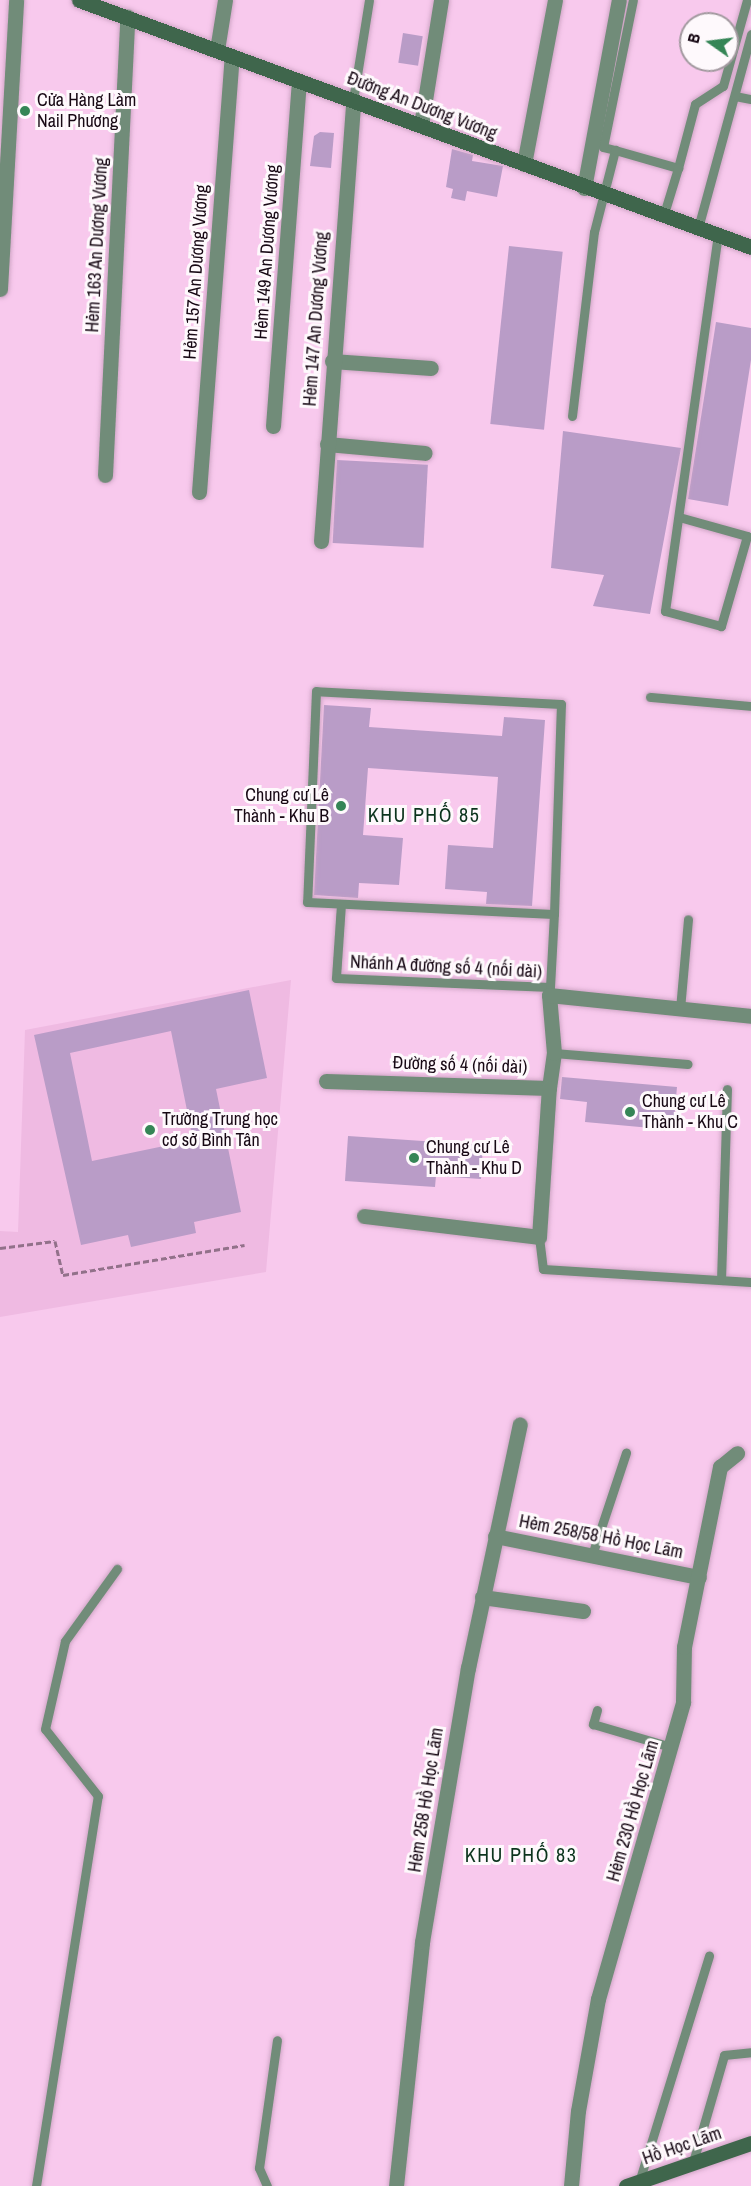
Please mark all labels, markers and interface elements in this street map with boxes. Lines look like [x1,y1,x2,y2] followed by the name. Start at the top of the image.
[679,12,739,72] north arrow
[682,31,705,45] text: B
[344,67,500,145] street label: Đường An Dương Vương
[37,90,136,132] place label: Cửa Hàng Làm Nail Phương
[18,104,32,118] marker: Cửa Hàng Làm Nail Phương
[82,157,112,333] street label: Hẻm 163 An Dương Vương
[250,164,284,340] street label: Hẻm 149 An Dương Vương
[179,184,213,360] street label: Hẻm 157 An Dương Vương
[299,231,333,407] street label: Hẻm 147 An Dương Vương
[234,785,329,828] place label: Chung cư Lê Thành - Khu B
[334,799,348,813] marker: Chung cư Lê Thành - Khu B
[368,802,480,826] district label: KHU PHỐ 85
[349,951,543,983] street label: Nhánh A đường số 4 (nối dài)
[392,1052,528,1078] street label: Đường số 4 (nối dài)
[642,1091,738,1134] place label: Chung cư Lê Thành - Khu C
[623,1105,637,1119] marker: Chung cư Lê Thành - Khu C
[162,1109,278,1152] place label: Trường Trung học cơ sở Bình Tân
[143,1123,157,1137] marker: Trường Trung học cơ sở Bình Tân
[426,1137,522,1180] place label: Chung cư Lê Thành - Khu D
[407,1151,421,1165] marker: Chung cư Lê Thành - Khu D
[517,1511,685,1563] street label: Hẻm 258/58 Hồ Học Lãm
[404,1726,448,1874] street label: Hẻm 258 Hồ Học Lãm
[602,1738,664,1884] street label: Hẻm 230 Hồ Học Lãm
[465,1842,577,1866] district label: KHU PHỐ 83
[640,2122,724,2170] street label: Hồ Học Lãm

